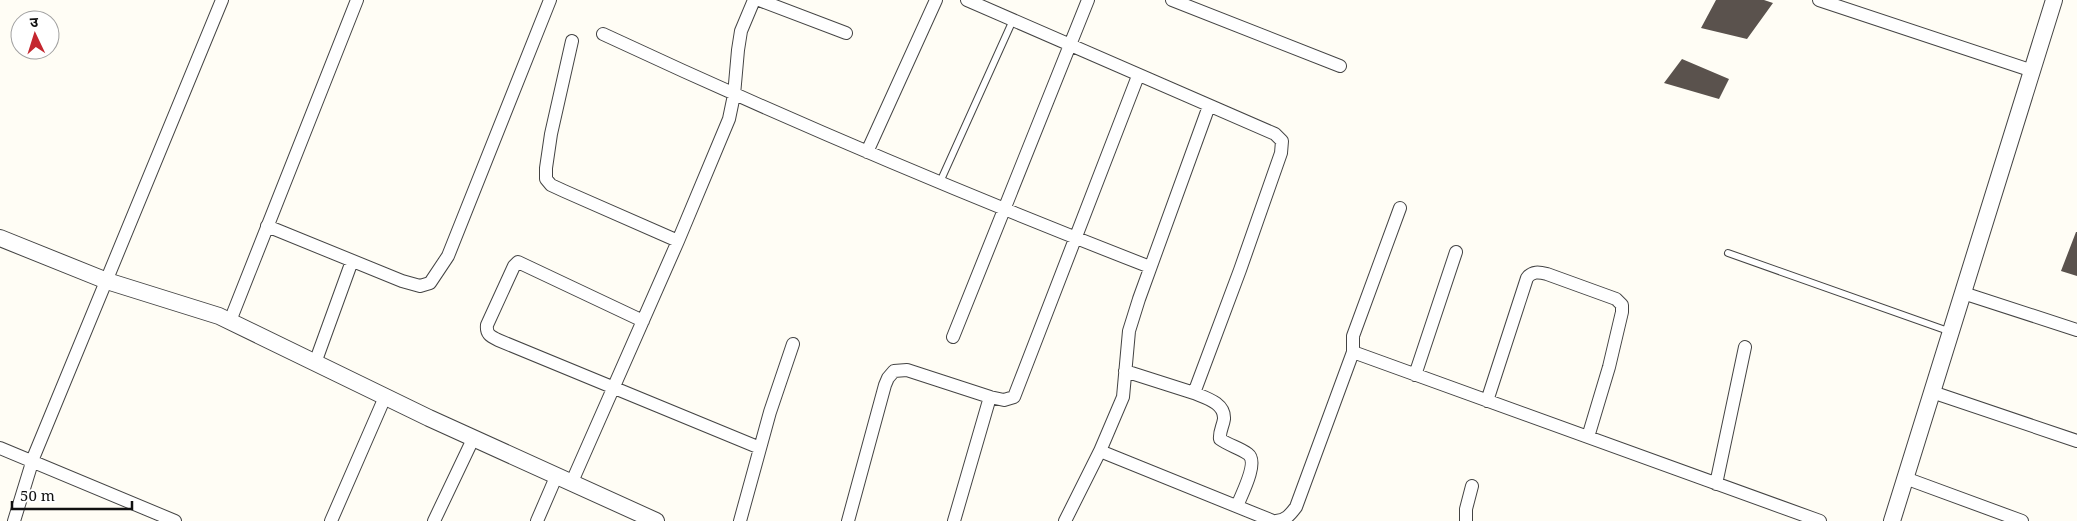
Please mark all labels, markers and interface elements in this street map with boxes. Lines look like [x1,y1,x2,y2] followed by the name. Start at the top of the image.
[10,10,60,60] north arrow
[29,12,40,31] text: उ
[12,478,132,510] scale bar
[20,485,55,505] text: 50 m

